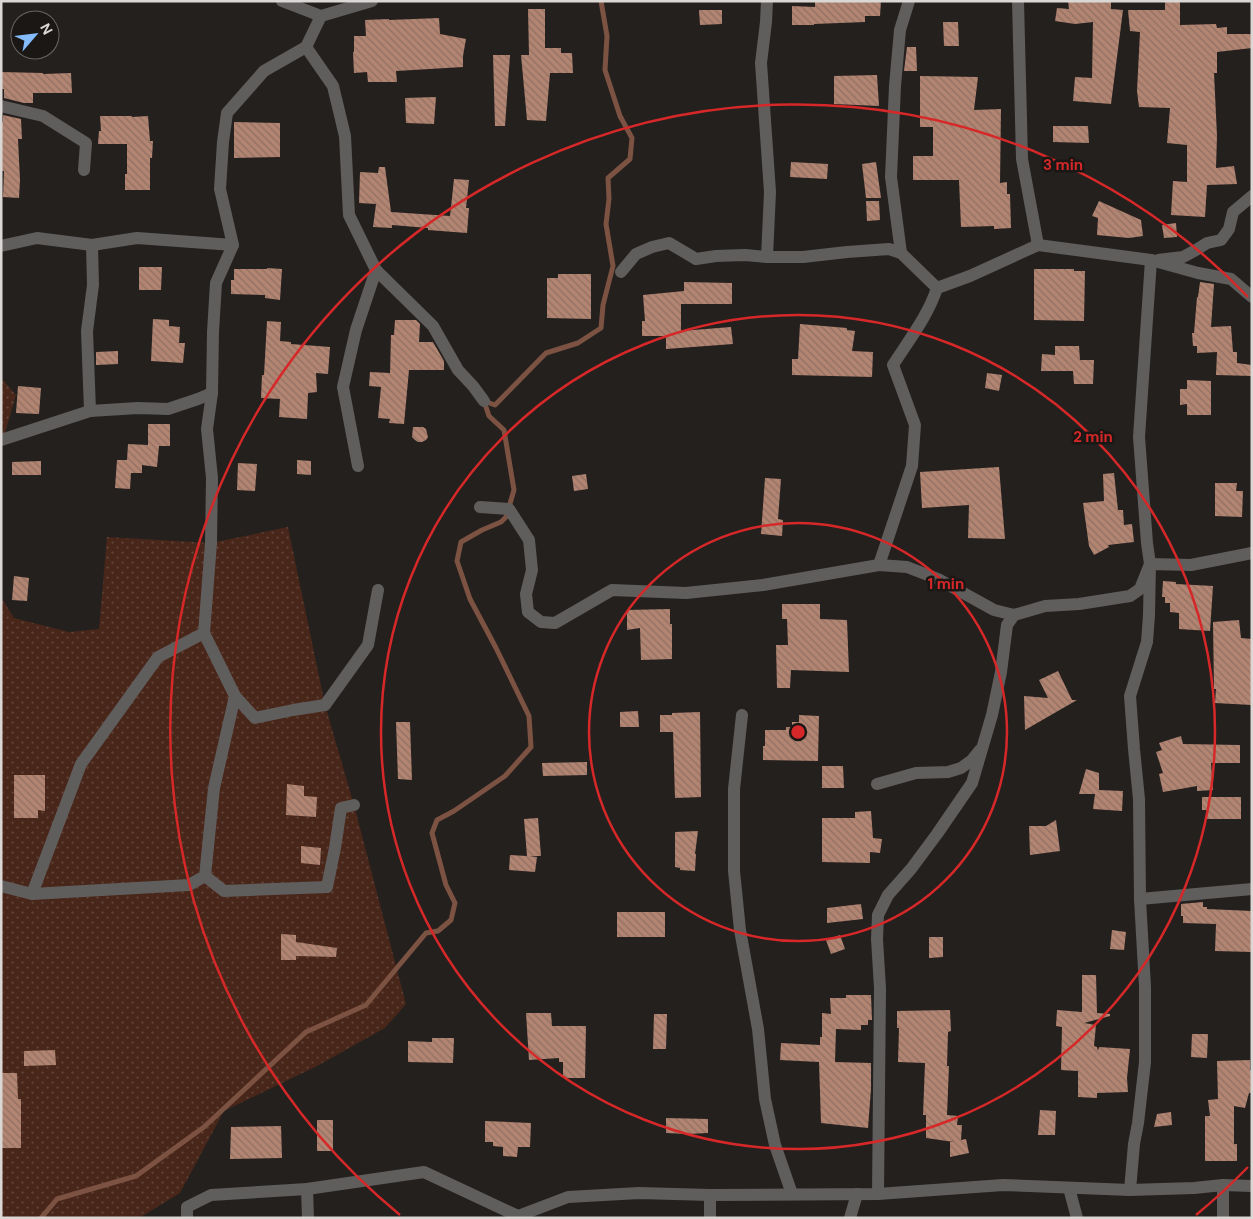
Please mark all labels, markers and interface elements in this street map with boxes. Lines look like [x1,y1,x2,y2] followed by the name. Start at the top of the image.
[10,10,60,60] north arrow
[36,20,57,38] text: N
[1043,155,1083,175] text: 3 min
[1073,427,1113,447] text: 2 min
[928,574,964,594] text: 1 min
[789,723,807,741] centre of rings

